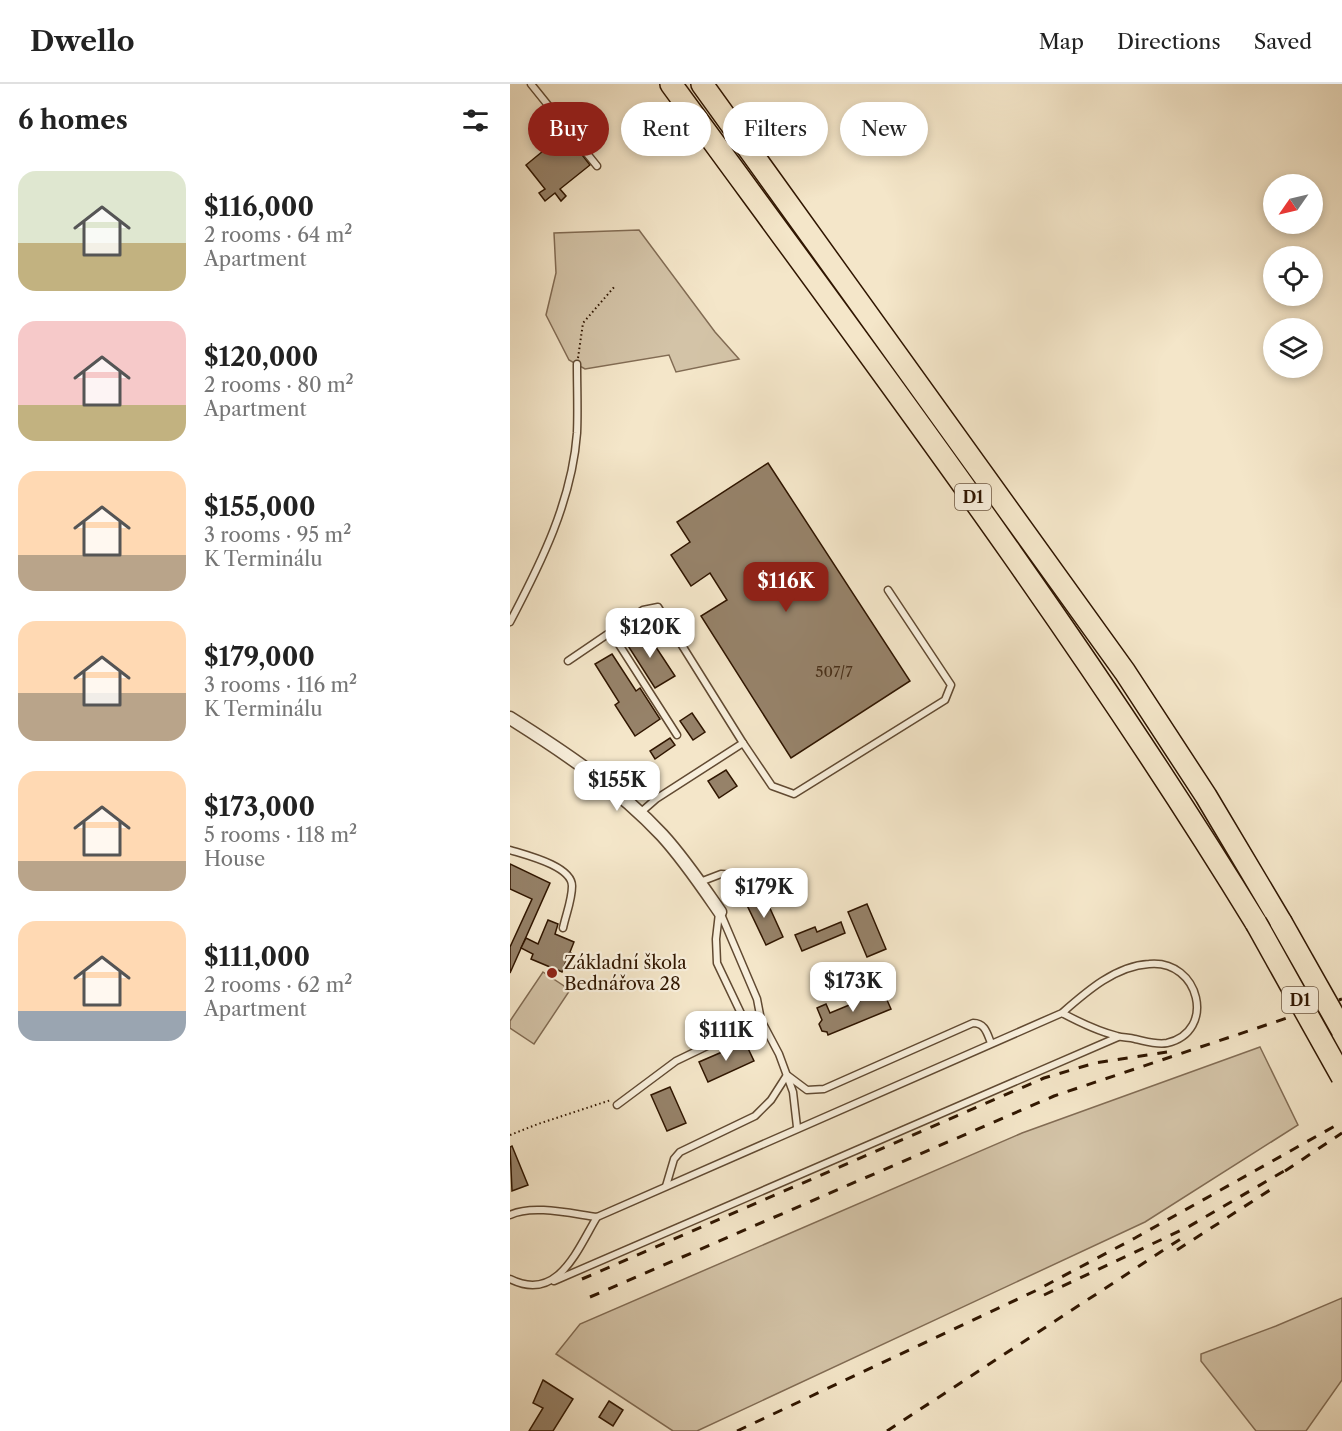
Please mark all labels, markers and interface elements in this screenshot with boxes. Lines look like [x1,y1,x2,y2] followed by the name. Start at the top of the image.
[30,24,135,58] text: Dwello
[1039,29,1084,54] text: Map
[1117,29,1221,54] text: Directions
[1254,29,1312,54] text: Saved
[528,102,609,156] chip: Buy
[621,102,711,156] chip: Rent
[723,102,828,156] chip: Filters
[840,102,928,156] chip: New
[18,104,128,136] text: 6 homes
[459,104,492,137] icon: filters
[1263,174,1323,234] north arrow
[1263,174,1323,378] map controls
[204,191,314,223] text: $116,000
[66,195,138,267] icon: home
[204,223,353,247] text: 2 rooms · 64 m²
[1263,246,1323,306] button: locate
[204,247,307,271] text: Apartment
[1263,318,1323,378] button: layers
[204,341,318,373] text: $120,000
[66,345,138,417] icon: home
[204,373,354,397] text: 2 rooms · 80 m²
[204,397,307,421] text: Apartment
[955,484,991,510] road number: D1
[204,491,315,523] text: $155,000
[66,495,138,567] icon: home
[204,523,351,547] text: 3 rooms · 95 m²
[204,547,323,571] text: K Terminálu
[744,562,828,613] pin: $116K
[757,569,815,593] text: $116K
[608,608,692,659] pin: $120K
[620,615,680,639] text: $120K
[204,641,315,673] text: $179,000
[66,645,138,717] icon: home
[815,662,853,681] house number: 507/7
[204,673,357,697] text: 3 rooms · 116 m²
[204,697,323,721] text: K Terminálu
[575,761,659,812] pin: $155K
[588,768,646,792] text: $155K
[204,791,315,823] text: $173,000
[66,795,138,867] icon: home
[204,823,357,847] text: 5 rooms · 118 m²
[204,847,265,871] text: House
[722,868,806,919] pin: $179K
[735,875,793,899] text: $179K
[204,941,310,973] text: $111,000
[66,945,138,1017] icon: home
[564,952,687,995] place label: Základní škola Bednářova 28
[811,962,895,1013] pin: $173K
[545,966,559,980] marker: Základní škola Bednářova 28
[824,969,882,993] text: $173K
[204,973,352,997] text: 2 rooms · 62 m²
[1282,987,1318,1013] road number: D1
[204,997,307,1021] text: Apartment
[684,1011,768,1062] pin: $111K
[699,1018,753,1042] text: $111K

